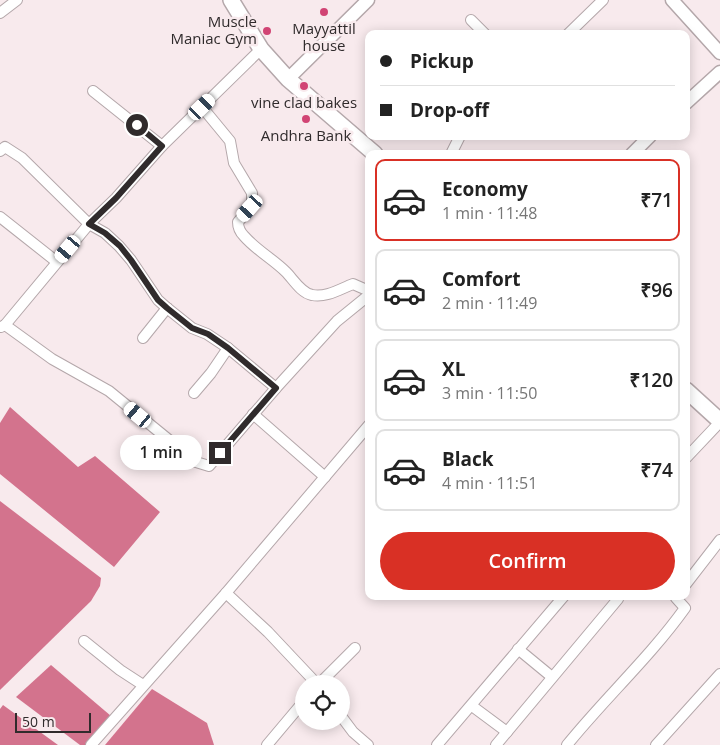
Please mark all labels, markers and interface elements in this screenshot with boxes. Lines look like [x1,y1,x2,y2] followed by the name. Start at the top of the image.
[318,6,330,18] marker: Mayyattil house
[170,11,257,48] place label: Muscle Maniac Gym
[292,18,356,55] place label: Mayyattil house
[261,25,273,37] marker: Muscle Maniac Gym
[410,48,474,74] text: Pickup
[298,80,310,92] marker: vine clad bakes
[185,91,218,123] car
[251,92,357,112] place label: vine clad bakes
[410,97,489,123] text: Drop-off
[300,113,312,125] marker: Andhra Bank
[126,114,148,136] route start
[261,125,351,145] place label: Andhra Bank
[442,176,528,202] text: Economy
[382,178,427,223] icon: car
[640,187,673,213] text: ₹71
[234,192,265,224] car
[442,202,537,224] text: 1 min · 11:48
[52,233,83,265] car
[442,266,521,292] text: Comfort
[382,268,427,313] icon: car
[640,277,673,303] text: ₹96
[442,292,537,314] text: 2 min · 11:49
[442,356,465,382] text: XL
[382,358,427,403] icon: car
[630,367,673,393] text: ₹120
[442,382,537,404] text: 3 min · 11:50
[121,400,154,430] car
[120,436,202,470] callout: 1 min
[139,441,183,463] text: 1 min
[209,442,231,464] route end
[442,446,494,472] text: Black
[382,448,427,493] icon: car
[640,457,673,483] text: ₹74
[442,472,537,494] text: 4 min · 11:51
[380,532,675,590] button: Confirm
[295,675,350,730] map controls
[295,675,350,730] button: locate
[15,710,91,733] scale bar
[22,712,55,731] text: 50 m

